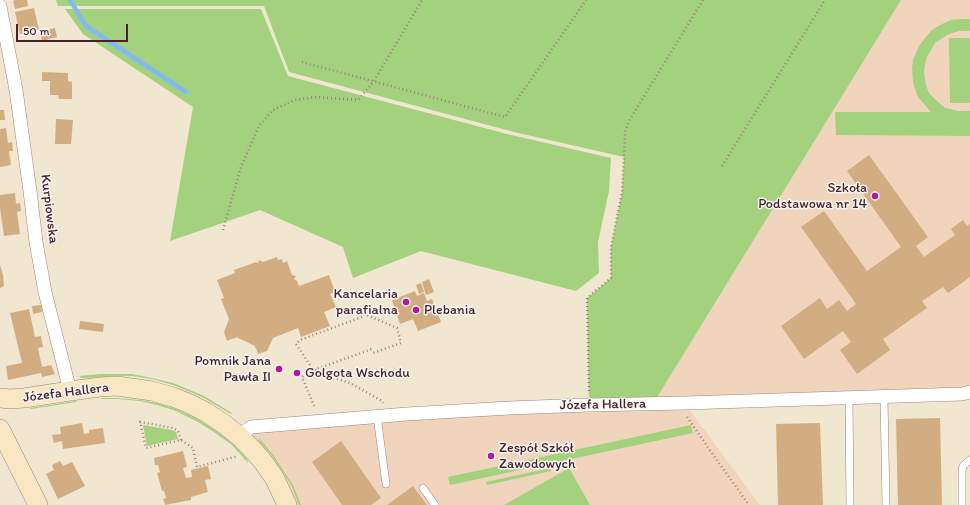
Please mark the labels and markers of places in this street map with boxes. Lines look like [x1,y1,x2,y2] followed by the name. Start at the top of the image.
[758,180,867,212] place label: Szkoła Podstawowa nr 14
[870,191,880,201] marker: Szkoła Podstawowa nr 14
[334,286,398,318] place label: Kancelaria parafialna
[401,297,411,307] marker: Kancelaria parafialna
[424,302,476,318] place label: Plebania
[411,305,421,315] marker: Plebania
[194,353,271,386] place label: Pomnik Jana Pawła II
[274,364,284,374] marker: Pomnik Jana Pawła II
[305,365,410,381] place label: Golgota Wschodu
[292,368,302,378] marker: Golgota Wschodu
[499,440,575,472] place label: Zespół Szkół Zawodowych
[486,451,496,461] marker: Zespół Szkół Zawodowych

